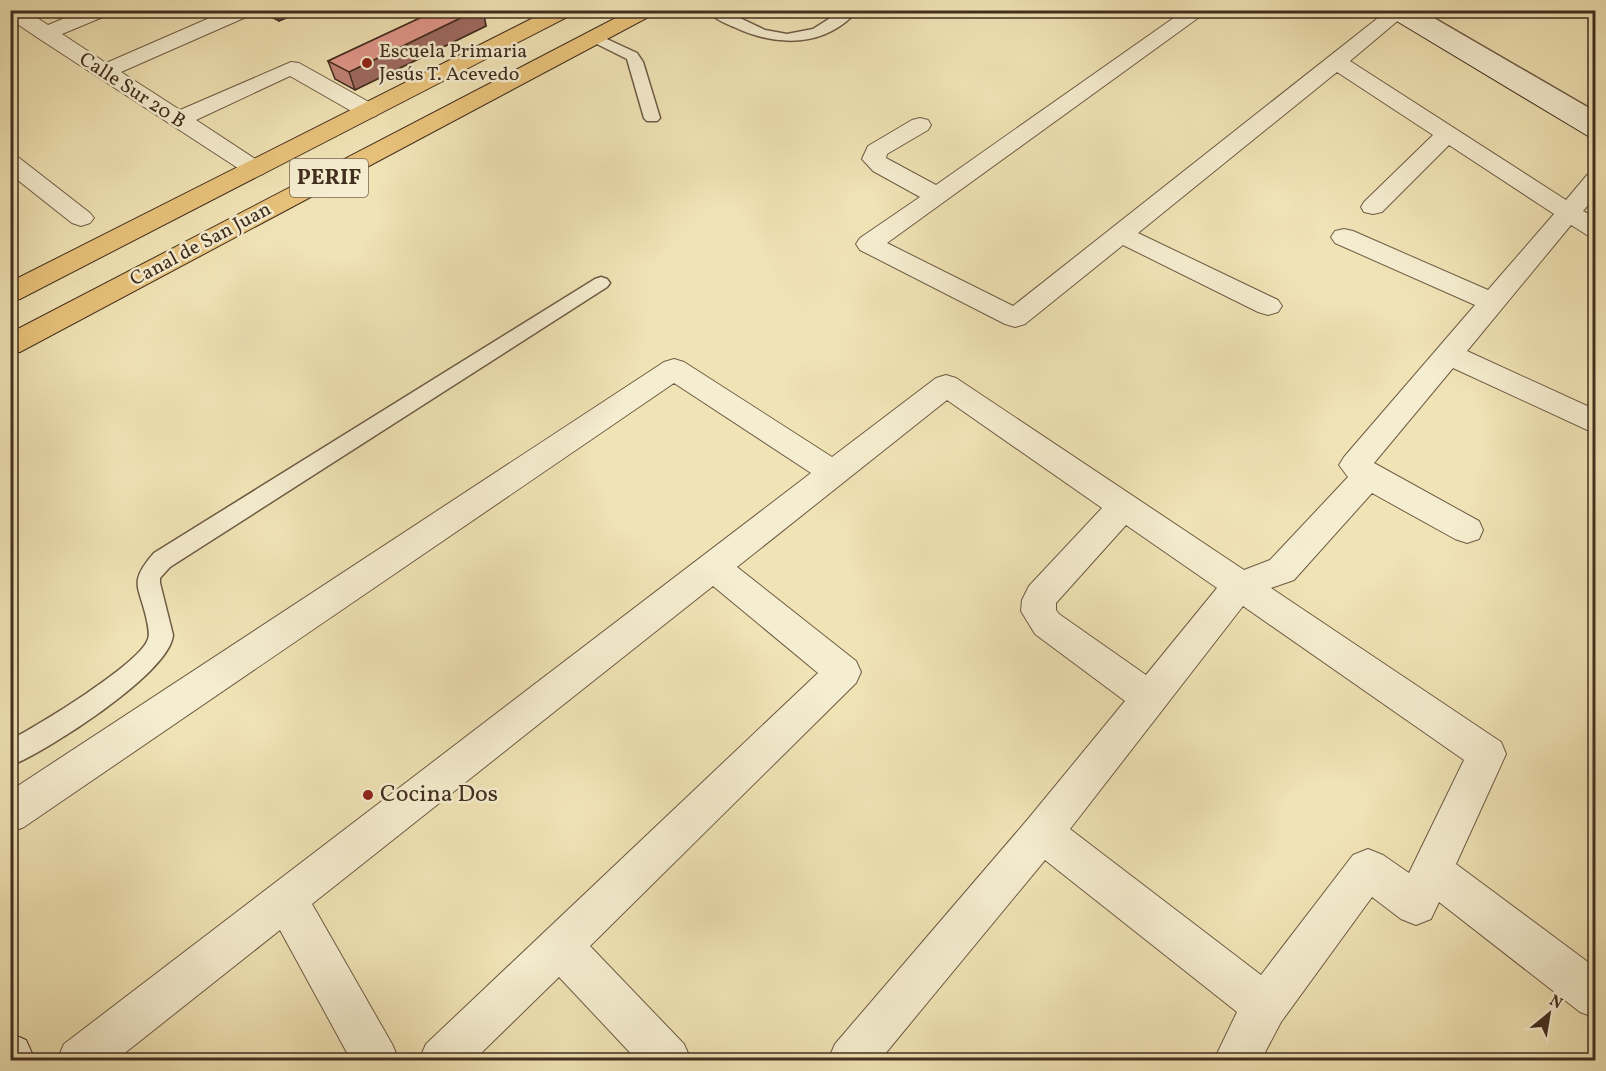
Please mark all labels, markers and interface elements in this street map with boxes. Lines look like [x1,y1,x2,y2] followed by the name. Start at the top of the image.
[379,38,527,89] place label: Escuela Primaria Jesús T. Acevedo
[73,46,191,136] street label: Calle Sur 20 B
[360,56,374,70] marker: Escuela Primaria Jesús T. Acevedo
[290,159,368,197] road number: PERIF
[125,196,277,294] street label: Canal de San Juan
[380,778,498,812] place label: Cocina Dos
[361,788,375,802] marker: Cocina Dos
[1519,984,1579,1044] north arrow
[1545,990,1566,1015] text: N

